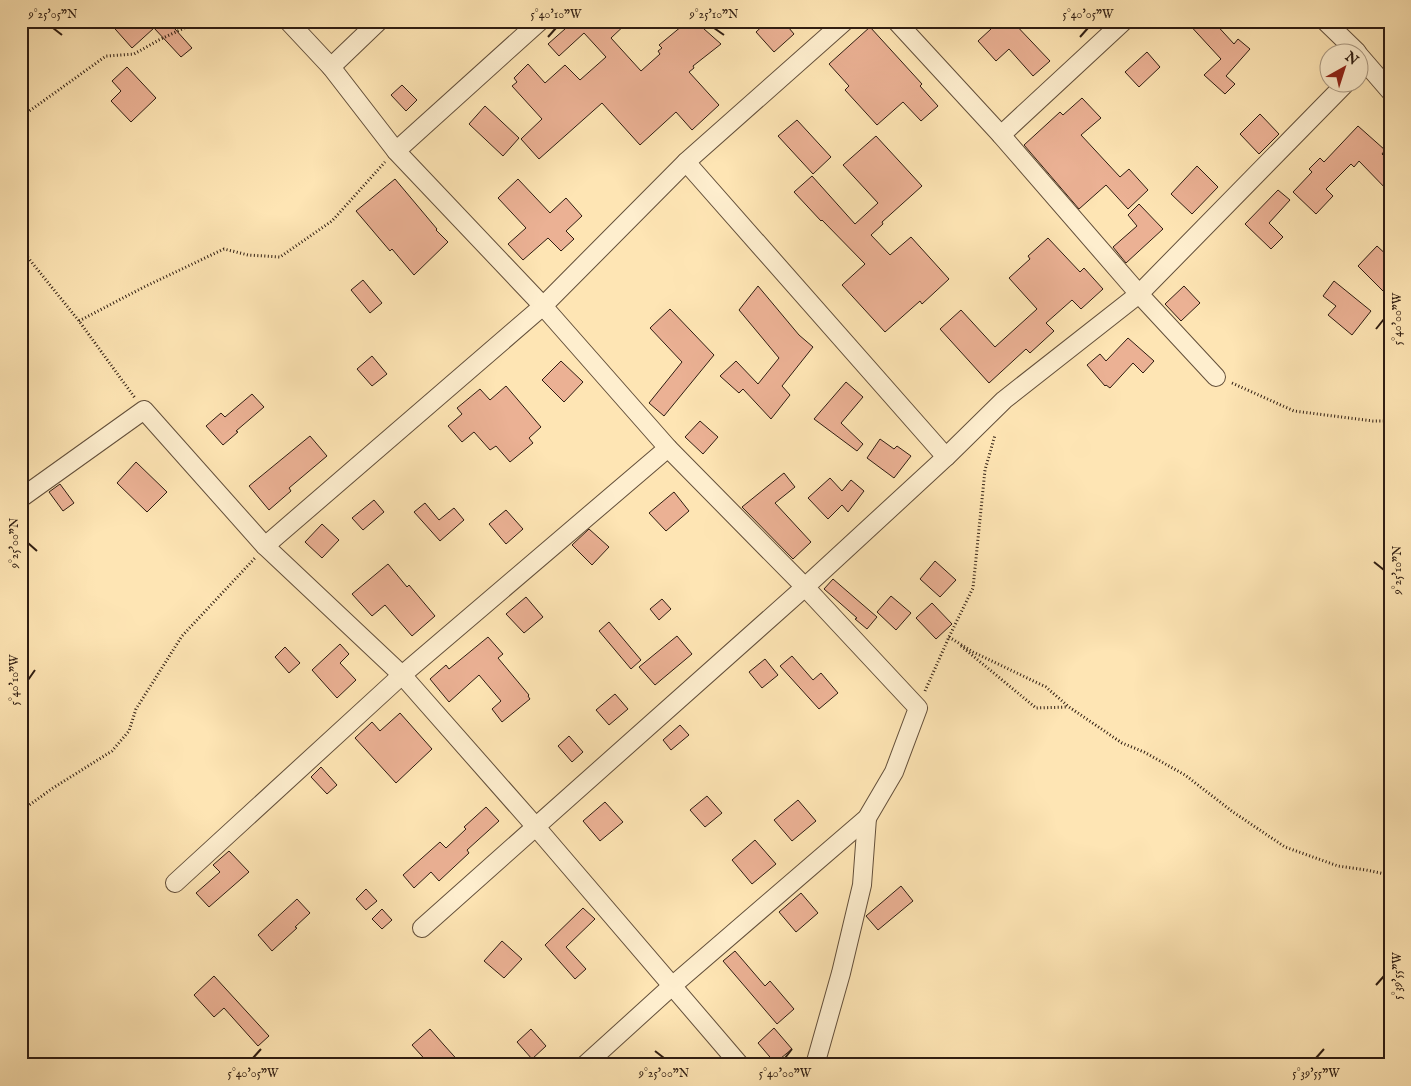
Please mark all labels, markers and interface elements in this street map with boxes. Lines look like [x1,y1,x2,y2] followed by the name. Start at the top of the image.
[28,7,78,22] text: 9°25'05"N
[531,7,582,22] text: 5°40'10"W
[689,7,739,22] text: 9°25'10"N
[1063,7,1114,22] text: 5°40'05"W
[1318,42,1368,92] north arrow
[1340,47,1362,69] text: N
[1390,292,1405,345] text: 5°40'00"W
[7,517,22,569] text: 9°25'00"N
[1390,545,1405,595] text: 9°25'10"N
[7,654,22,705] text: 5°40'10"W
[1390,952,1405,1000] text: 5°39'55"W
[228,1066,279,1081] text: 5°40'05"W
[638,1066,690,1081] text: 9°25'00"N
[759,1066,812,1081] text: 5°40'00"W
[1292,1066,1340,1081] text: 5°39'55"W

